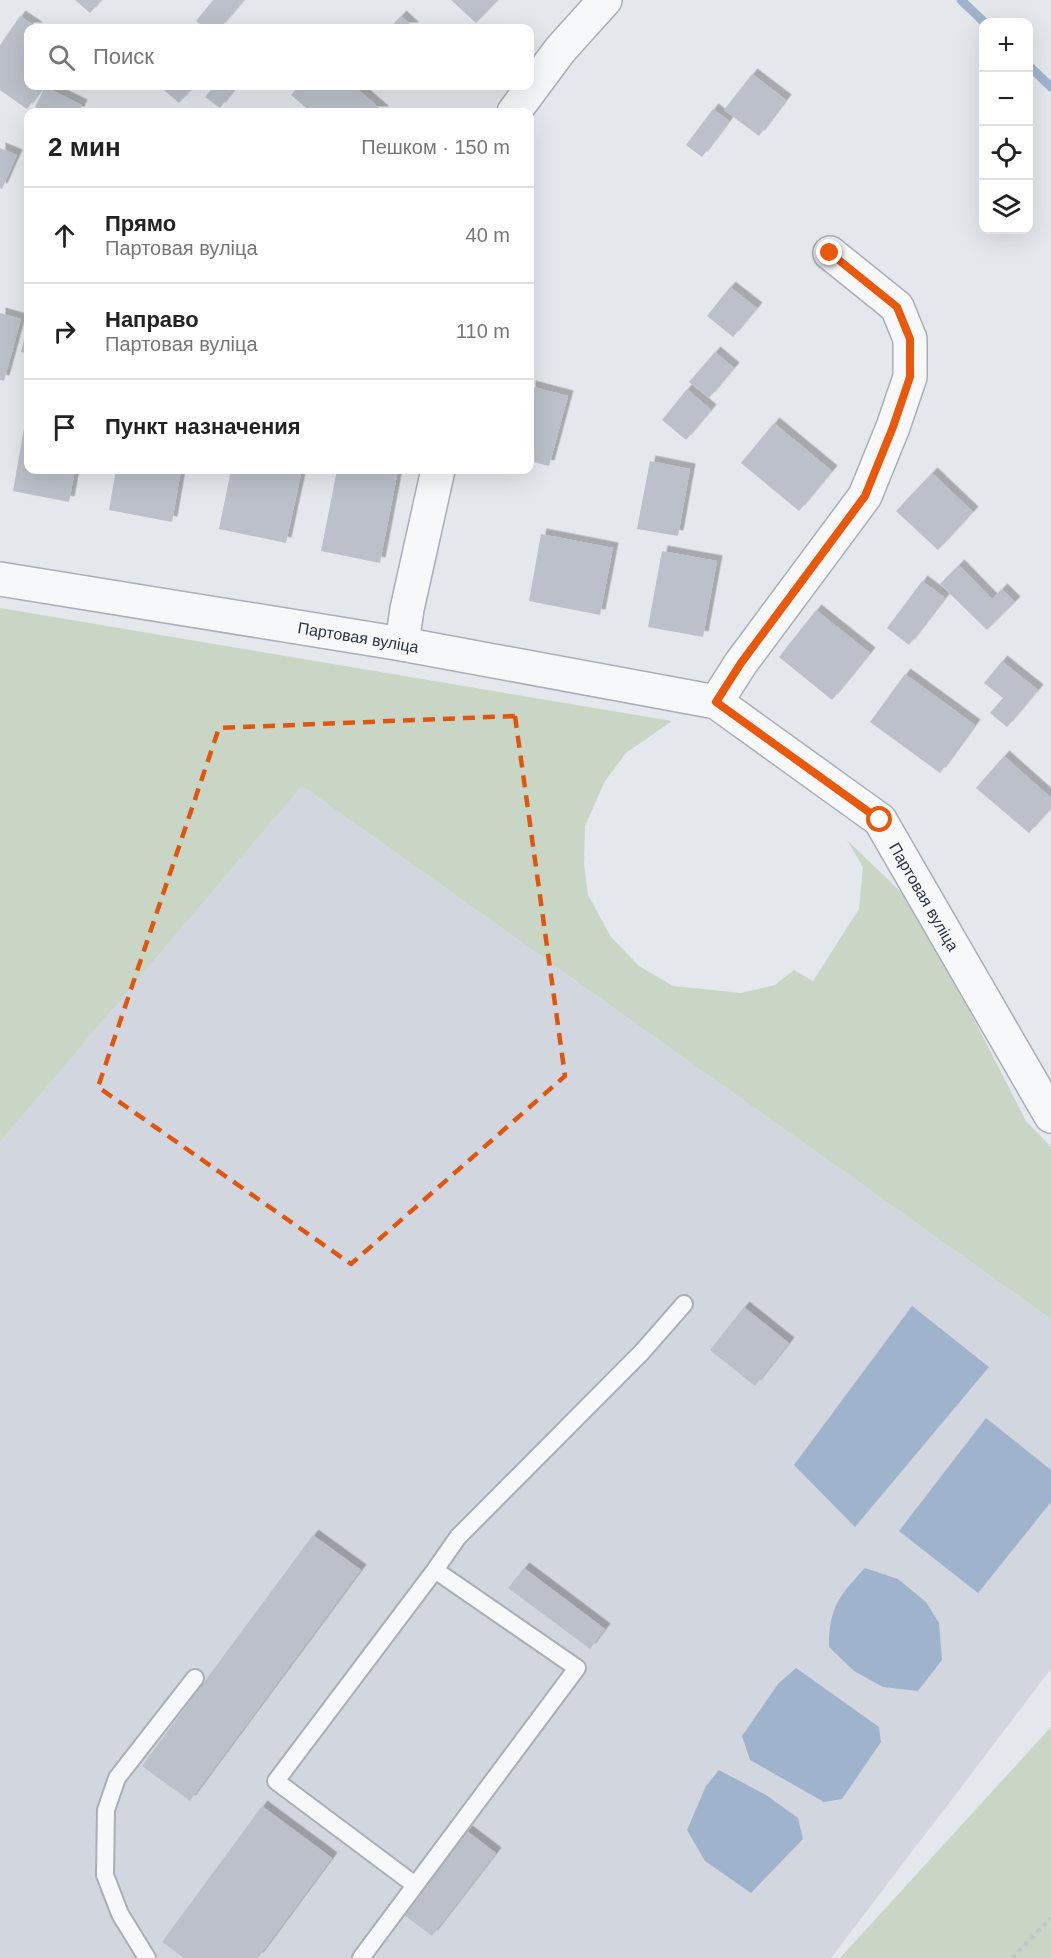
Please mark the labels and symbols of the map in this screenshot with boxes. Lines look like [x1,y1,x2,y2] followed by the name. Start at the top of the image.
[816,239,842,265] route end
[297,619,420,655] street label: Партовая вуліца
[866,806,892,832] route start
[886,839,962,954] street label: Партовая вуліца

